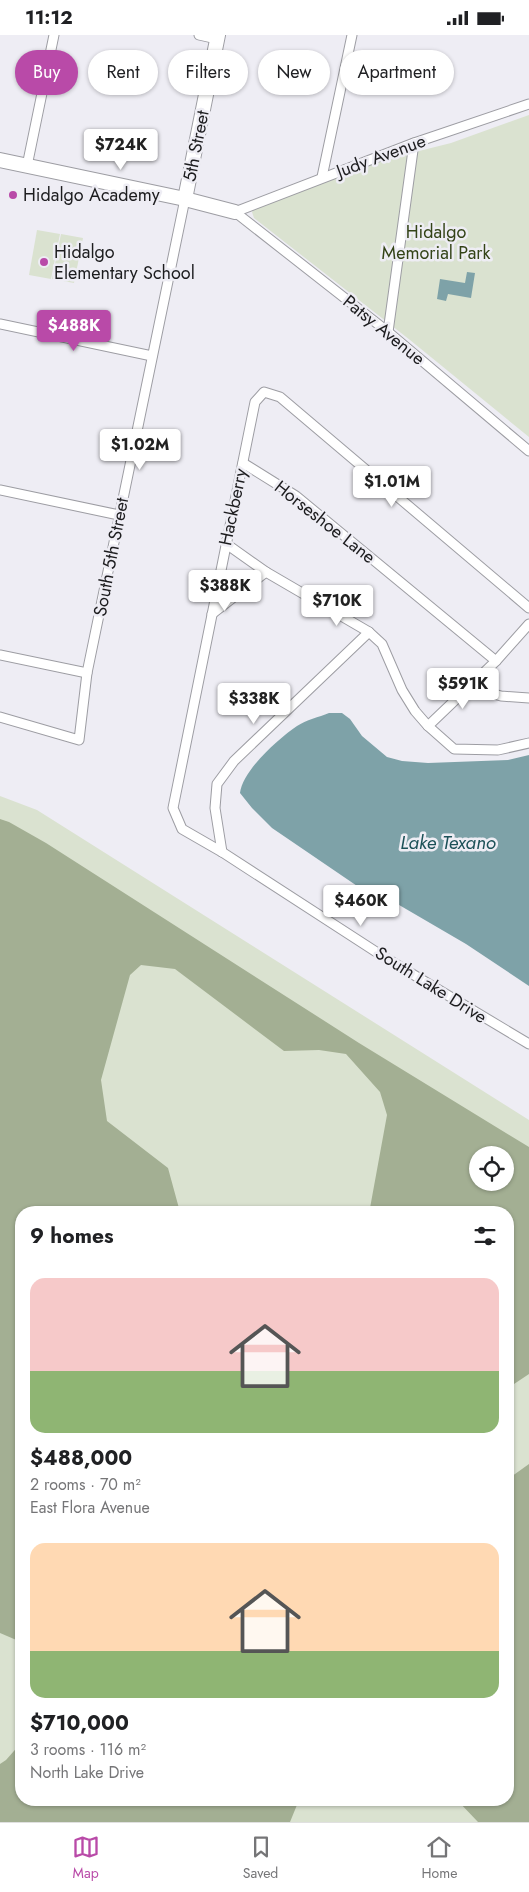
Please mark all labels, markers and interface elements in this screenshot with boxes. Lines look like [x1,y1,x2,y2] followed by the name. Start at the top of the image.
[25,4,73,31] text: 11:12
[15,50,78,95] chip: Buy
[88,50,158,95] chip: Rent
[168,50,248,95] chip: Filters
[258,50,330,95] chip: New
[340,50,454,95] chip: Apartment
[176,107,216,184] street label: 5th Street
[331,128,429,185] street label: Judy Avenue
[86,129,156,171] pin: $724K
[95,133,147,156] text: $724K
[23,182,160,208] place label: Hidalgo Academy
[7,189,19,201] marker: Hidalgo Academy
[382,219,490,266] park label: Hidalgo Memorial Park
[54,239,195,286] place label: Hidalgo Elementary School
[38,256,50,268] marker: Hidalgo Elementary School
[337,289,431,371] street label: Patsy Avenue
[39,309,109,352] pin: $488K
[48,314,100,337] text: $488K
[99,429,181,471] pin: $1.02M
[111,433,169,456] text: $1.02M
[351,465,433,508] pin: $1.01M
[212,466,254,548] street label: Hackberry
[364,470,420,493] text: $1.01M
[269,474,381,570] street label: Horseshoe Lane
[87,495,135,619] street label: South 5th Street
[190,569,260,612] pin: $388K
[199,574,251,597] text: $388K
[302,585,372,627] pin: $710K
[312,589,362,612] text: $710K
[428,667,498,710] pin: $591K
[438,672,488,695] text: $591K
[219,683,289,725] pin: $338K
[228,687,280,710] text: $338K
[400,829,496,856] water label: Lake Texano
[326,885,396,927] pin: $460K
[334,889,388,912] text: $460K
[370,940,492,1030] street label: South Lake Drive
[469,1146,514,1191] map controls
[469,1146,514,1191] button: locate
[30,1221,114,1251] text: 9 homes
[471,1222,499,1250] icon: filters
[220,1311,310,1401] icon: home
[30,1443,132,1473] text: $488,000
[30,1473,141,1496] text: 2 rooms · 70 m²
[30,1496,150,1519] text: East Flora Avenue
[220,1576,310,1666] icon: home
[30,1708,129,1738] text: $710,000
[30,1738,146,1761] text: 3 rooms · 116 m²
[30,1761,144,1784] text: North Lake Drive
[72,1833,100,1883] tab: Map
[243,1833,278,1883] tab: Saved
[422,1833,457,1883] tab: Home

